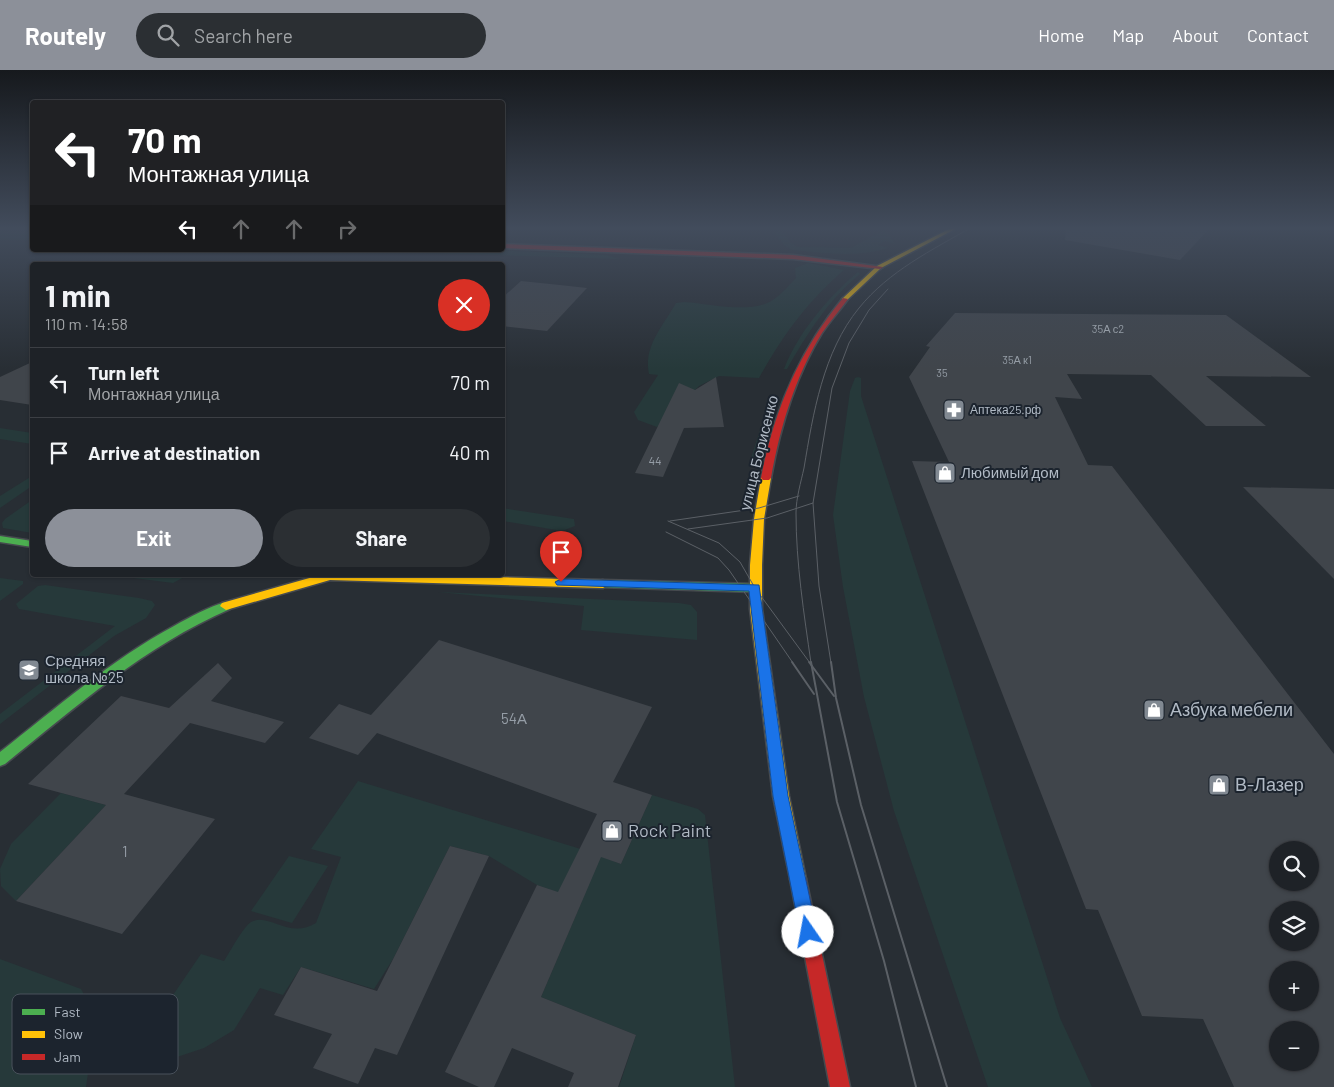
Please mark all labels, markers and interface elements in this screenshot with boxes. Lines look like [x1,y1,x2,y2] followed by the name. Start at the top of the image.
[136,13,486,58] search box
[25,21,106,50] text: Routely
[154,21,182,49] icon: search
[194,24,293,47] text: Search here
[1038,24,1084,46] text: Home
[1112,24,1144,46] text: Map
[1172,24,1219,46] text: About
[1247,24,1309,46] text: Contact
[128,118,202,160] text: 70 m
[45,120,110,185] icon: left
[128,160,309,186] text: Монтажная улица
[174,215,202,243] icon: left
[227,215,255,243] icon: ahead
[280,215,308,243] icon: ahead
[333,215,361,243] icon: right
[45,277,111,313] text: 1 min
[438,279,490,331] button: close
[45,314,128,333] text: 110 m · 14:58
[1092,322,1124,335] house number: 35А с2
[1002,353,1032,366] house number: 35А к1
[88,361,159,384] text: Turn left
[936,366,948,379] house number: 35
[45,369,73,397] icon: left
[451,371,490,394] text: 70 m
[88,384,220,403] text: Монтажная улица
[735,393,781,512] street label: улица Борисенко
[942,398,966,422] pharmacy icon: Аптека25.рф
[970,402,1041,417] place label: Аптека25.рф
[45,439,73,467] icon: arrive
[88,441,260,464] text: Arrive at destination
[449,441,490,464] text: 40 m
[648,453,662,467] house number: 44
[933,461,957,485] shop icon: Любимый дом
[961,463,1059,481] place label: Любимый дом
[45,509,263,567] button: Exit
[273,509,490,567] button: Share
[540,531,582,582] pin
[547,538,575,566] icon: arrive
[45,651,124,686] place label: Средняя школа №25
[17,658,41,682] school or university icon: Средняя школа №25
[1142,698,1166,722] shop icon: Азбука мебели
[1170,698,1293,720] place label: Азбука мебели
[501,709,527,727] house number: 54А
[1207,773,1231,797] shop icon: В-Лазер
[1235,773,1304,795] place label: В-Лазер
[600,819,624,843] shop icon: Rock Paint
[628,819,711,841] place label: Rock Paint
[1269,841,1319,1071] map controls
[1269,841,1319,891] button: search
[122,842,128,860] house number: 1
[1269,901,1319,951] button: layers
[781,905,833,957] position arrow
[1269,961,1319,1011] button: +
[12,994,178,1074] legend
[54,1003,80,1020] text: Fast
[1269,1021,1319,1071] button: −
[54,1025,83,1042] text: Slow
[54,1048,81,1065] text: Jam

